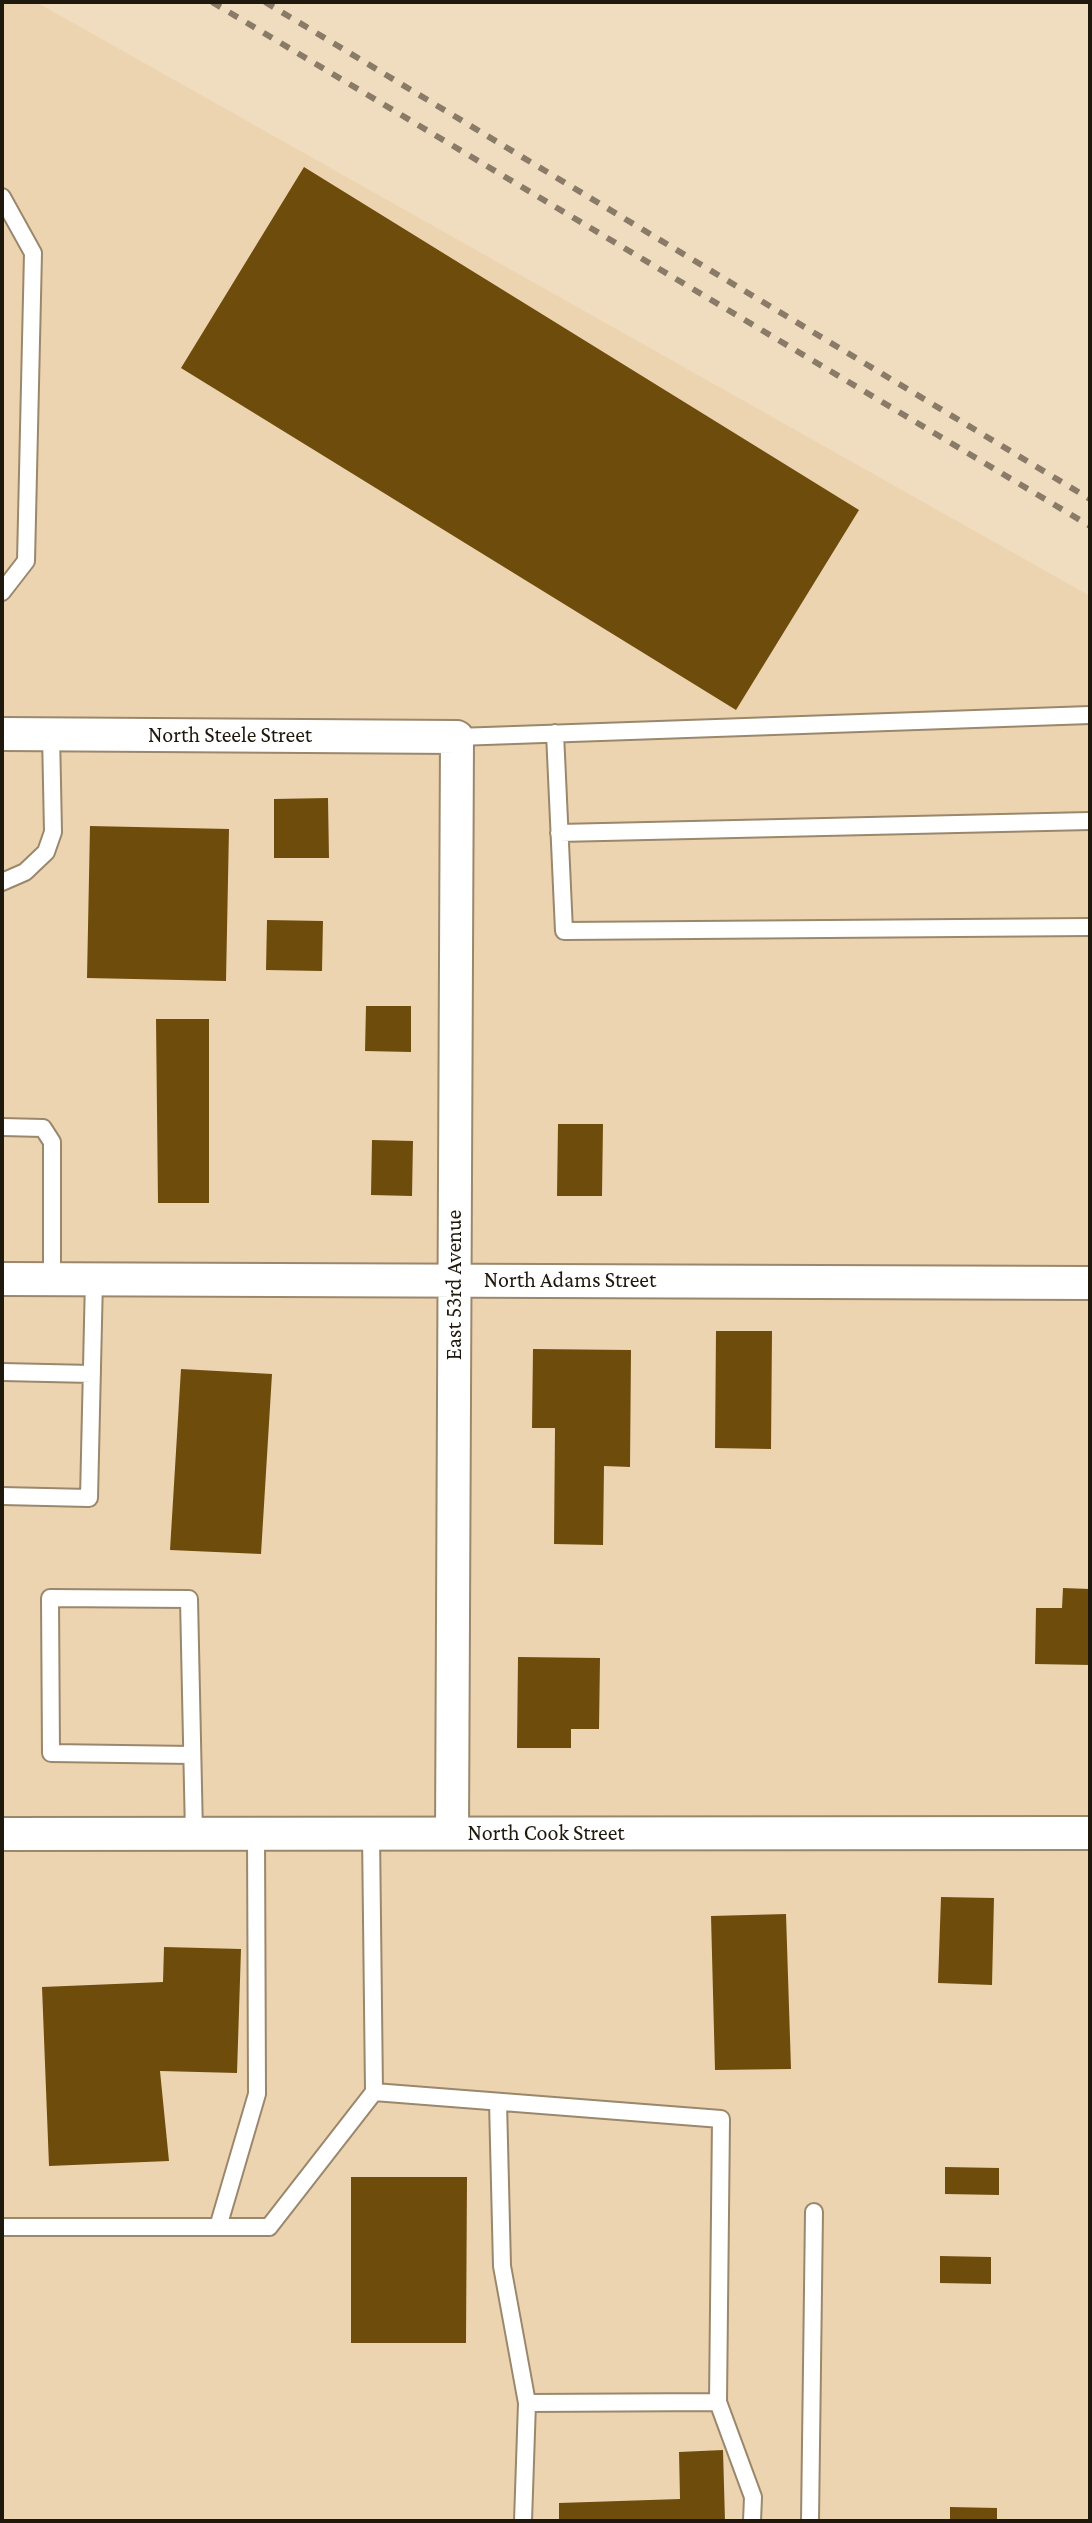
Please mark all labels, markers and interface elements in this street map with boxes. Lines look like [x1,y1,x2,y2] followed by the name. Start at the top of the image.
[148,722,312,748] street label: North Steele Street
[441,1210,467,1360] street label: East 53rd Avenue
[484,1267,656,1293] street label: North Adams Street
[467,1820,625,1846] street label: North Cook Street

